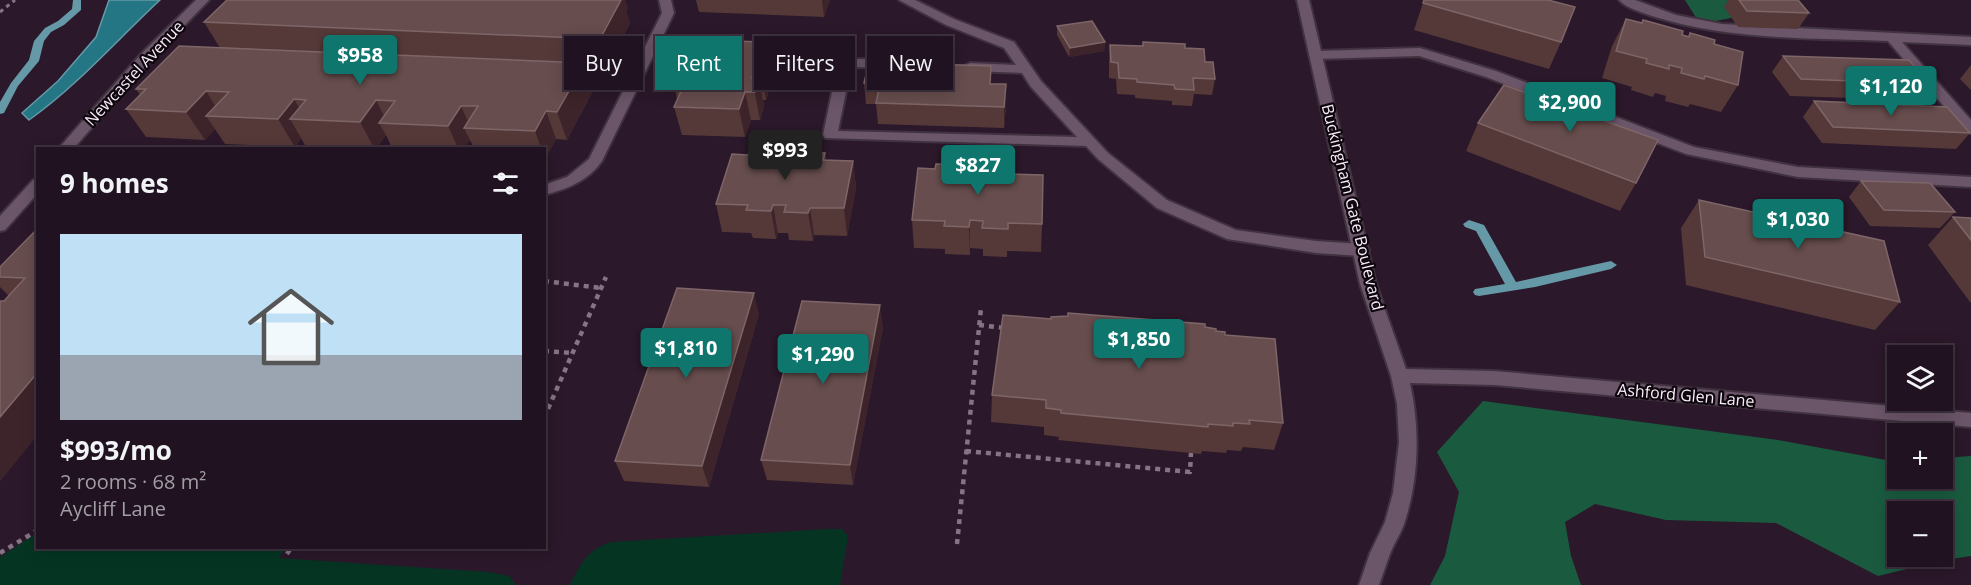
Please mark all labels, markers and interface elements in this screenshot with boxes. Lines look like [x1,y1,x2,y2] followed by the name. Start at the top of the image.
[80,16,188,130] street label: Newcastel Avenue
[324,35,396,86] pin: $958
[564,36,643,90] chip: Buy
[655,36,742,90] chip: Rent
[754,36,855,90] chip: Filters
[867,36,953,90] chip: New
[337,41,383,68] text: $958
[1842,66,1940,117] pin: $1,120
[1860,72,1922,99] text: $1,120
[1521,82,1619,133] pin: $2,900
[1539,88,1601,115] text: $2,900
[1317,102,1389,312] street label: Buckingham Gate Boulevard
[749,130,821,181] pin: $993
[762,136,808,163] text: $993
[942,145,1014,196] pin: $827
[955,151,1001,178] text: $827
[60,165,169,201] text: 9 homes
[489,167,522,200] icon: filters
[1749,199,1847,250] pin: $1,030
[1767,205,1829,232] text: $1,030
[237,273,345,381] icon: home
[1090,319,1188,370] pin: $1,850
[1108,325,1170,352] text: $1,850
[637,328,735,379] pin: $1,810
[655,334,717,361] text: $1,810
[774,334,872,385] pin: $1,290
[792,340,854,367] text: $1,290
[1887,345,1953,567] map controls
[1887,345,1953,411] button: layers
[1616,378,1756,412] street label: Ashford Glen Lane
[1887,423,1953,489] button: +
[60,432,172,468] text: $993/mo
[60,468,206,495] text: 2 rooms · 68 m²
[60,495,166,522] text: Aycliff Lane
[1887,501,1953,567] button: −

